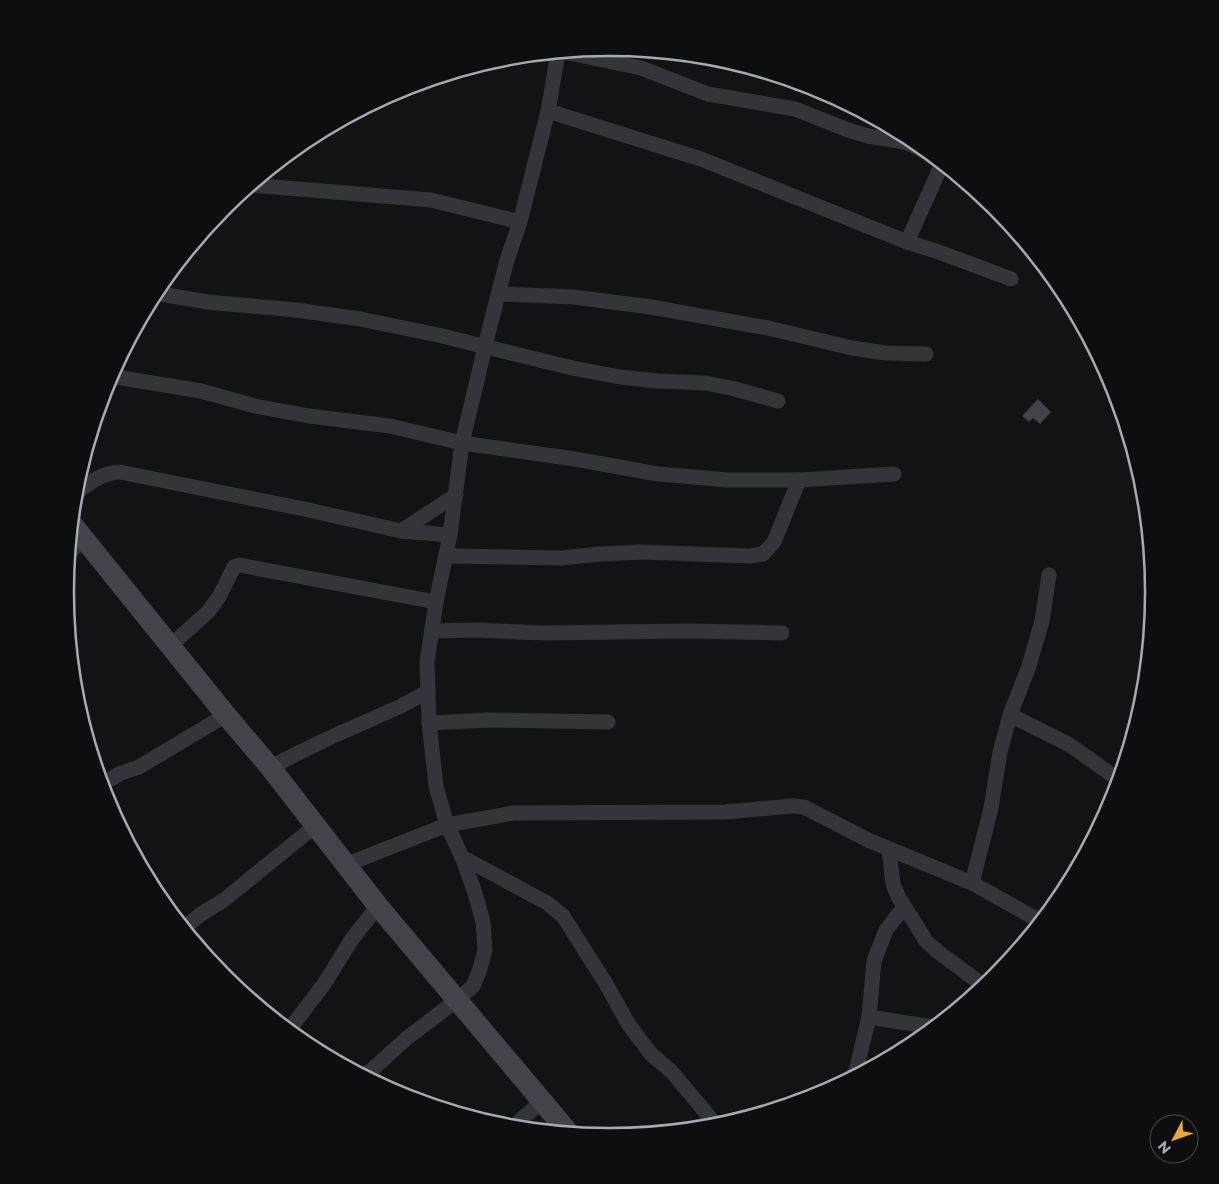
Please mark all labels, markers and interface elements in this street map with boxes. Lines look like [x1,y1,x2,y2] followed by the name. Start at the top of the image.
[1149,1114,1199,1164] north arrow
[1154,1137,1175,1158] text: N

